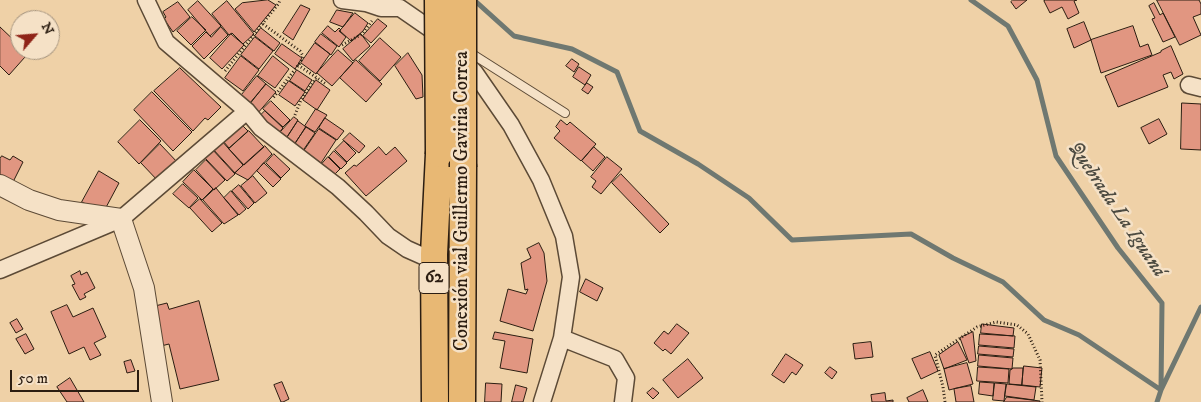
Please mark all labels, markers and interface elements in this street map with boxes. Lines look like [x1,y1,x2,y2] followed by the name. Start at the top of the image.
[10,10,60,60] north arrow
[37,19,58,38] text: N
[452,51,474,351] street label: Conexión vial Guillermo Gaviria Correa
[1062,138,1170,282] water label: Quebrada La Iguaná
[419,262,449,294] road number: 62
[12,360,141,392] scale bar
[18,369,48,388] text: 50 m

